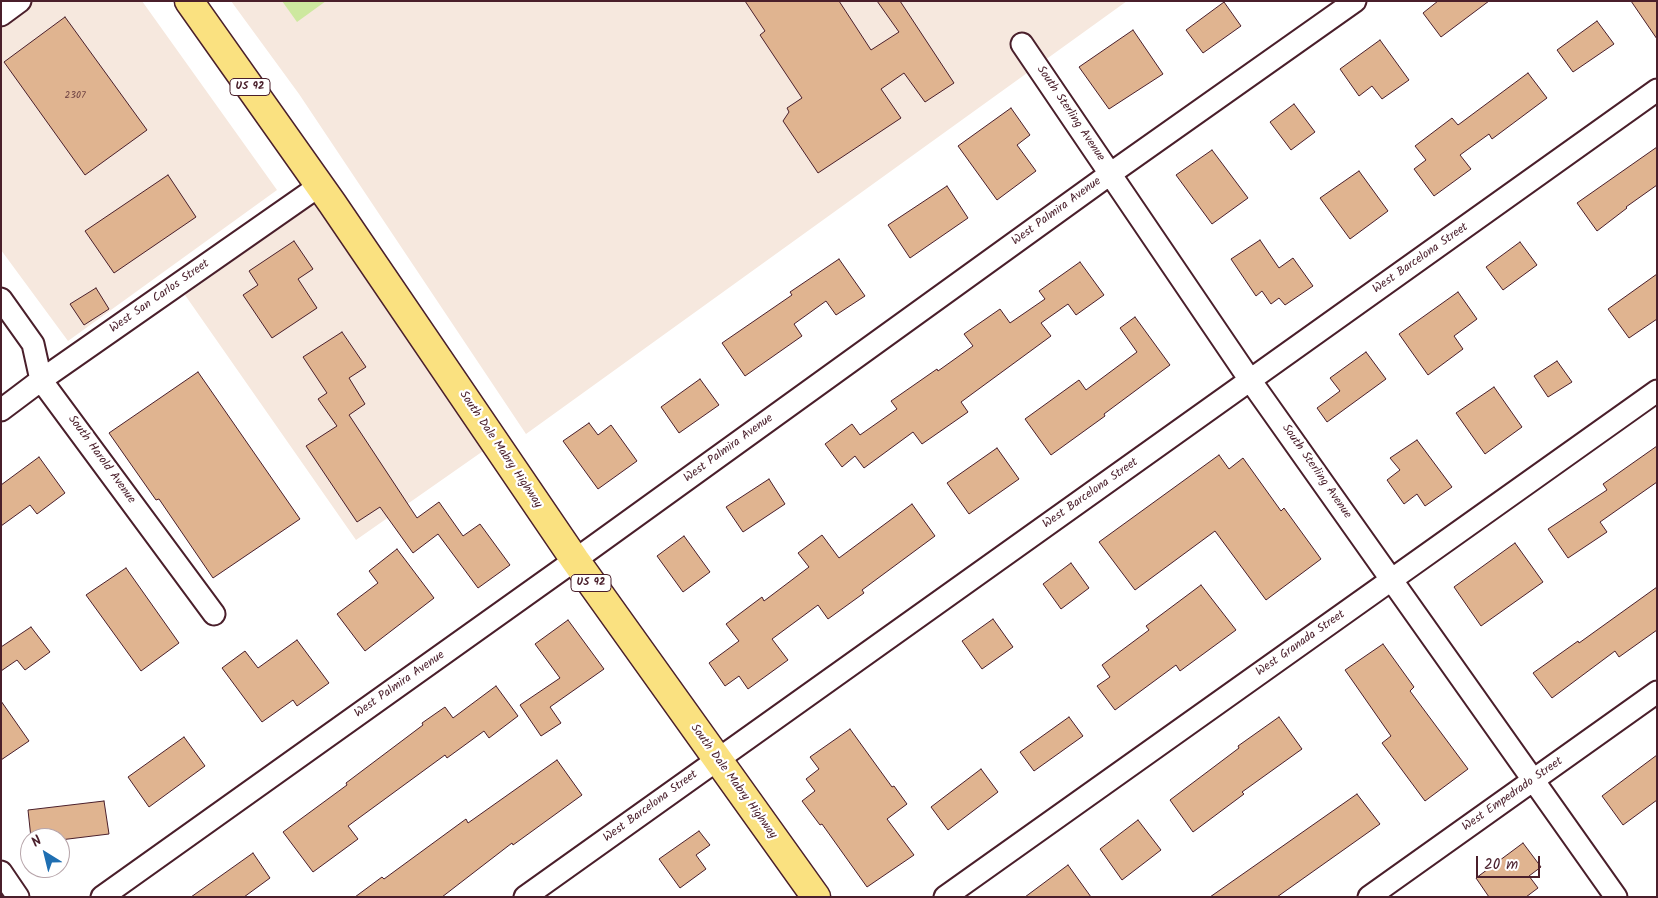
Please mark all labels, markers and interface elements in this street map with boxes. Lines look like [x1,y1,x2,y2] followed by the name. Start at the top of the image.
[1033,64,1107,164] street label: South Sterling Avenue
[230,78,270,95] road number: US 92
[64,90,86,102] house number: 2307
[1010,175,1104,249] street label: West Palmira Avenue
[1371,221,1471,297] street label: West Barcelona Street
[108,257,212,337] street label: West San Carlos Street
[455,389,545,511] street label: South Dale Mabry Highway
[682,412,776,486] street label: West Palmira Avenue
[64,413,138,507] street label: South Harold Avenue
[1278,422,1354,522] street label: South Sterling Avenue
[1041,456,1141,532] street label: West Barcelona Street
[571,574,611,592] road number: US 92
[1254,608,1348,680] street label: West Granada Street
[352,649,448,721] street label: West Palmira Avenue
[687,722,779,842] street label: South Dale Mabry Highway
[1460,755,1566,835] street label: West Empedrado Street
[601,768,701,846] street label: West Barcelona Street
[20,828,70,878] north arrow
[27,830,47,853] text: N
[1478,846,1542,878] scale bar
[1484,853,1518,877] text: 20 m

